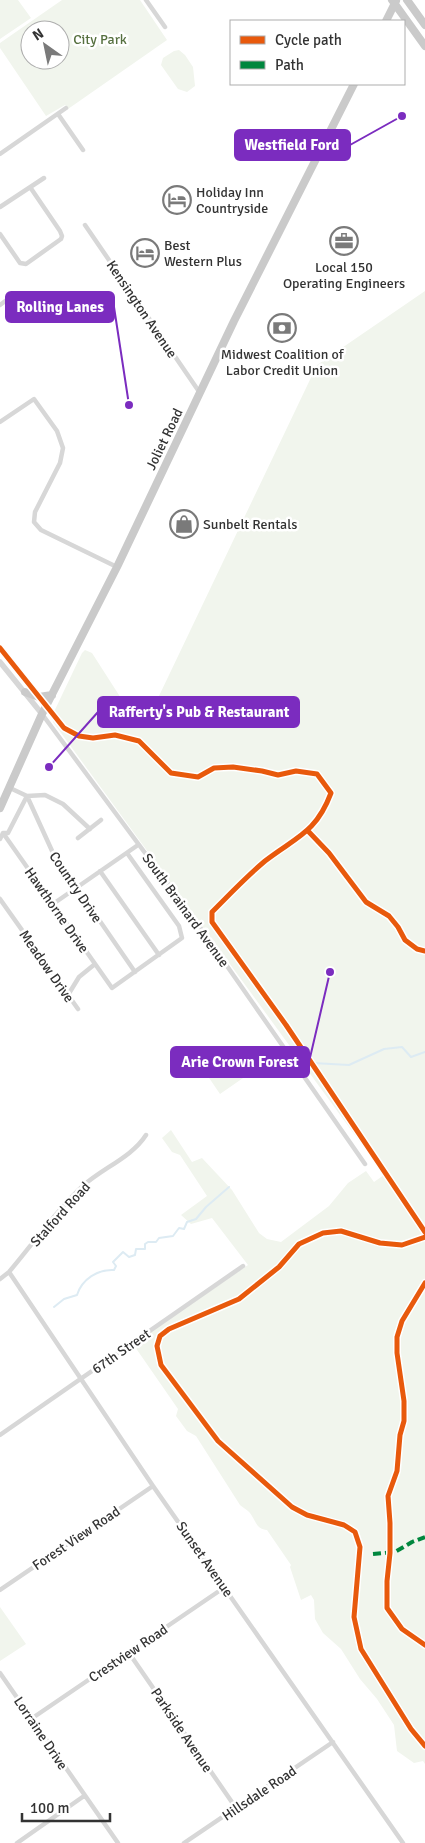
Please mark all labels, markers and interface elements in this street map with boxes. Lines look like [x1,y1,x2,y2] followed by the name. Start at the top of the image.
[20,20,70,70] north arrow
[230,20,405,85] legend
[29,25,47,44] text: N
[73,31,127,48] park label: City Park
[275,31,342,49] text: Cycle path
[275,56,304,74] text: Path
[235,130,350,160] callout: Westfield Ford
[245,136,339,154] text: Westfield Ford
[196,184,268,217] place label: Holiday Inn Countryside
[162,185,192,215] hotel icon: Holiday Inn Countryside
[329,226,359,256] office icon: Local 150 Operating Engineers
[164,237,242,270] place label: Best Western Plus
[130,238,160,268] hotel icon: Best Western Plus
[103,257,181,361] street label: Kensington Avenue
[283,259,405,292] place label: Local 150 Operating Engineers
[6,292,114,322] callout: Rolling Lanes
[16,298,104,316] text: Rolling Lanes
[267,313,297,343] bank icon: Midwest Coalition of Labor Credit Union
[221,346,345,379] place label: Midwest Coalition of Labor Credit Union
[142,406,187,473] street label: Joliet Road
[169,509,199,539] shop icon: Sunbelt Rentals
[203,516,297,533] place label: Sunbelt Rentals
[98,697,299,727] callout: Rafferty's Pub & Restaurant
[109,703,290,721] text: Rafferty's Pub & Restaurant
[46,848,106,926] street label: Country Drive
[139,850,233,971] street label: South Brainard Avenue
[21,864,92,956] street label: Hawthorne Drive
[15,927,78,1006] street label: Meadow Drive
[171,1047,309,1077] callout: Arie Crown Forest
[181,1053,299,1071] text: Arie Crown Forest
[27,1179,94,1250] street label: Stalford Road
[89,1325,154,1378] street label: 67th Street
[29,1503,123,1574] street label: Forest View Road
[172,1518,237,1600] street label: Sunset Avenue
[86,1621,171,1686] street label: Crestview Road
[147,1685,216,1776] street label: Parkside Avenue
[10,1694,71,1773] street label: Lorraine Drive
[219,1762,300,1824] street label: Hillsdale Road
[22,1790,110,1822] scale bar
[30,1799,70,1817] text: 100 m

